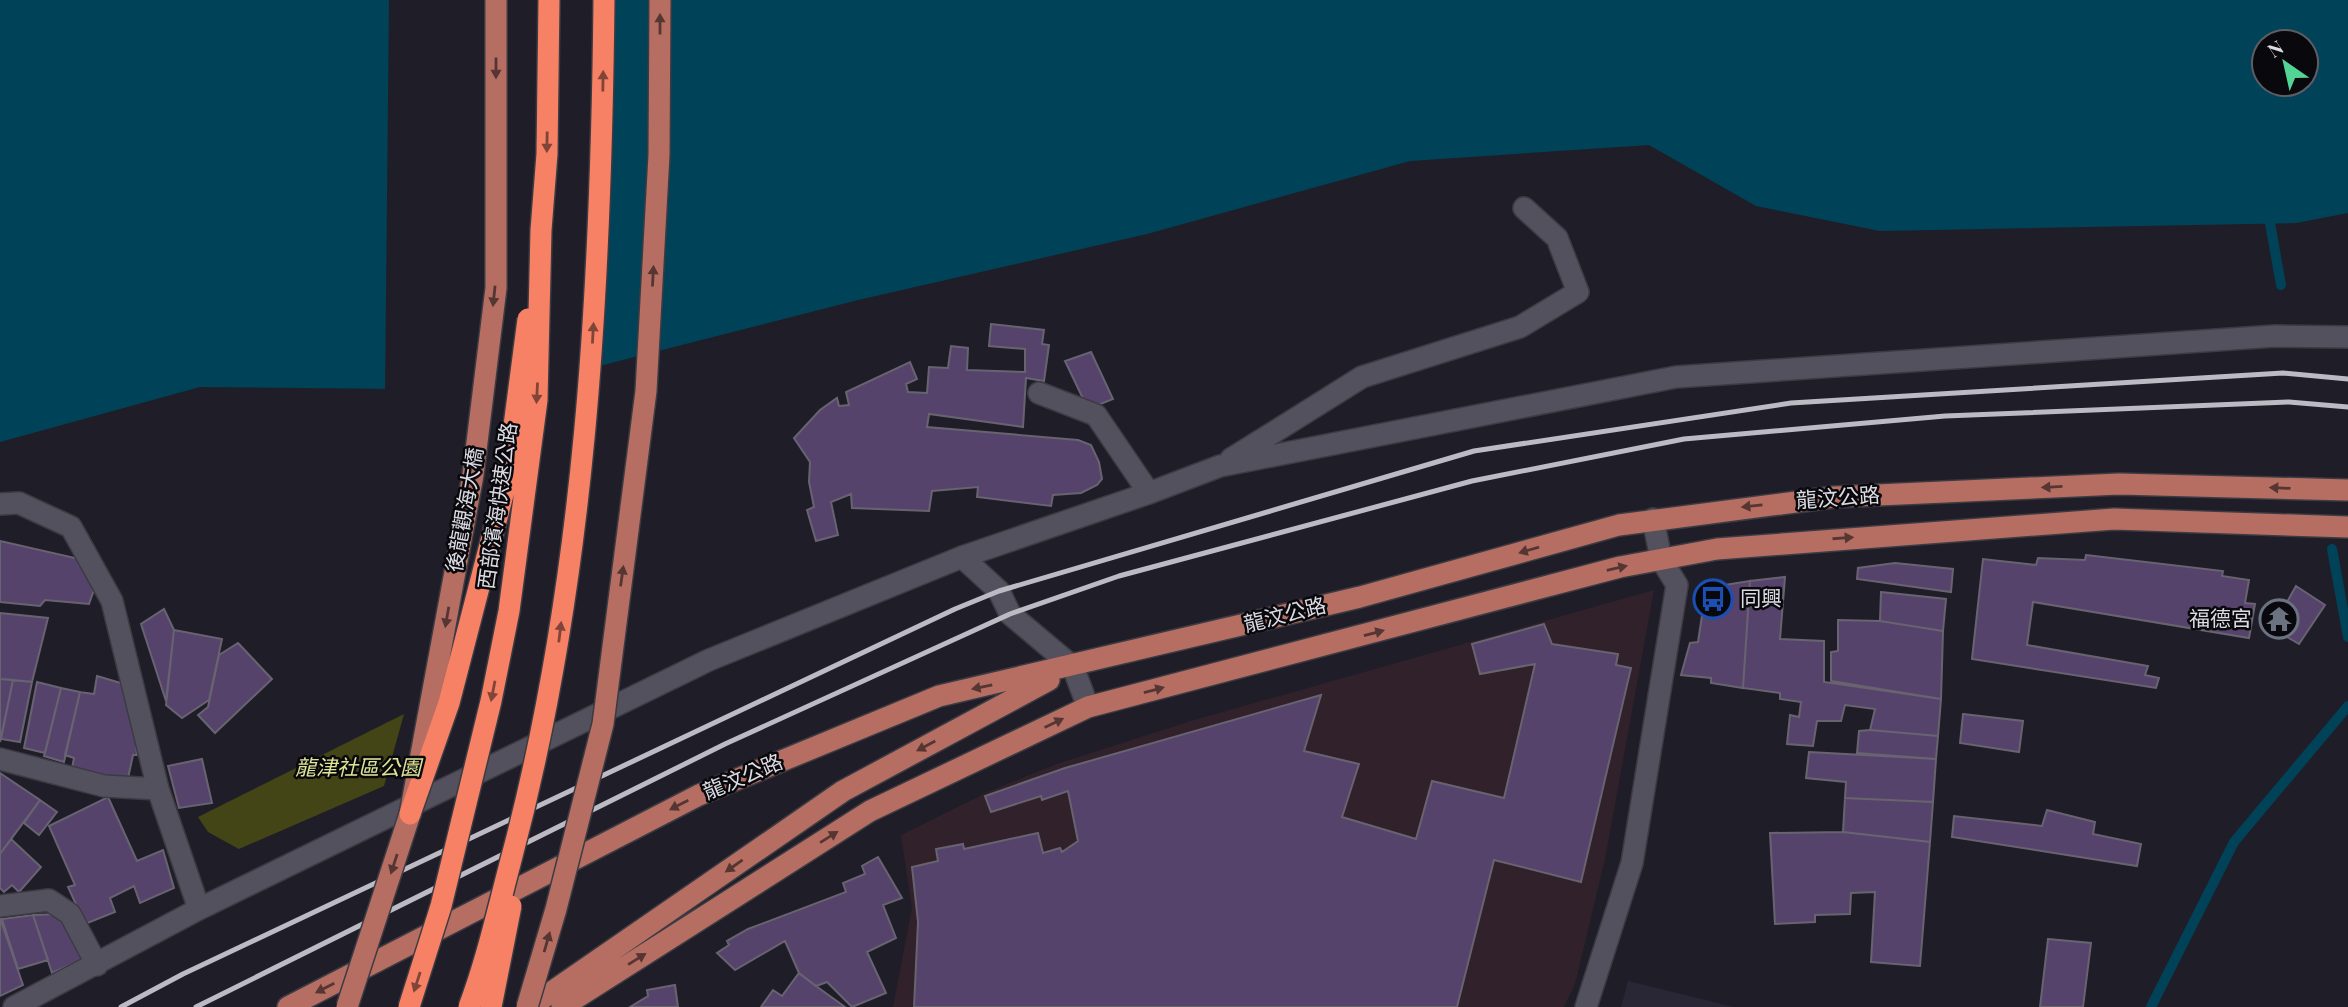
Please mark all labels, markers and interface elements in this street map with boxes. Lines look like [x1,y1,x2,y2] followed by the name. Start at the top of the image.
[654,13,666,35] one-way arrow
[2250,28,2320,98] north arrow
[2262,33,2288,63] text: N
[490,57,502,79] one-way arrow
[598,70,609,92] one-way arrow
[542,131,553,153] one-way arrow
[647,265,658,287] one-way arrow
[489,285,500,307] one-way arrow
[588,321,599,343] one-way arrow
[531,383,542,405] one-way arrow
[470,421,522,591] street label: 西部濱海快速公路
[438,445,488,574] street label: 後龍觀海大橋
[1795,479,1881,513] street label: 龍汶公路
[2041,481,2063,492] one-way arrow
[2269,482,2291,493] one-way arrow
[1741,501,1763,512] one-way arrow
[1832,532,1854,543] one-way arrow
[1519,545,1540,555] one-way arrow
[1606,562,1628,573] one-way arrow
[617,564,628,586] one-way arrow
[1692,578,1734,620] bus stop icon: 同興
[1740,583,1782,611] place label: 同興
[1240,589,1329,637] street label: 龍汶公路
[2258,598,2300,640] temple icon: 福德宮
[2189,603,2252,631] place label: 福德宮
[441,606,452,628] one-way arrow
[555,621,566,643] one-way arrow
[1363,627,1385,638] one-way arrow
[488,680,499,702] one-way arrow
[971,682,993,693] one-way arrow
[1143,684,1165,695] one-way arrow
[1044,718,1064,729] one-way arrow
[917,740,936,752] one-way arrow
[698,746,786,804] street label: 龍汶公路
[295,752,424,780] park label: 龍津社區公園
[669,798,689,810] one-way arrow
[820,830,839,843] one-way arrow
[388,853,399,874] one-way arrow
[725,859,743,873] one-way arrow
[542,931,552,952] one-way arrow
[627,952,647,965] one-way arrow
[412,972,422,993] one-way arrow
[315,982,335,993] one-way arrow

